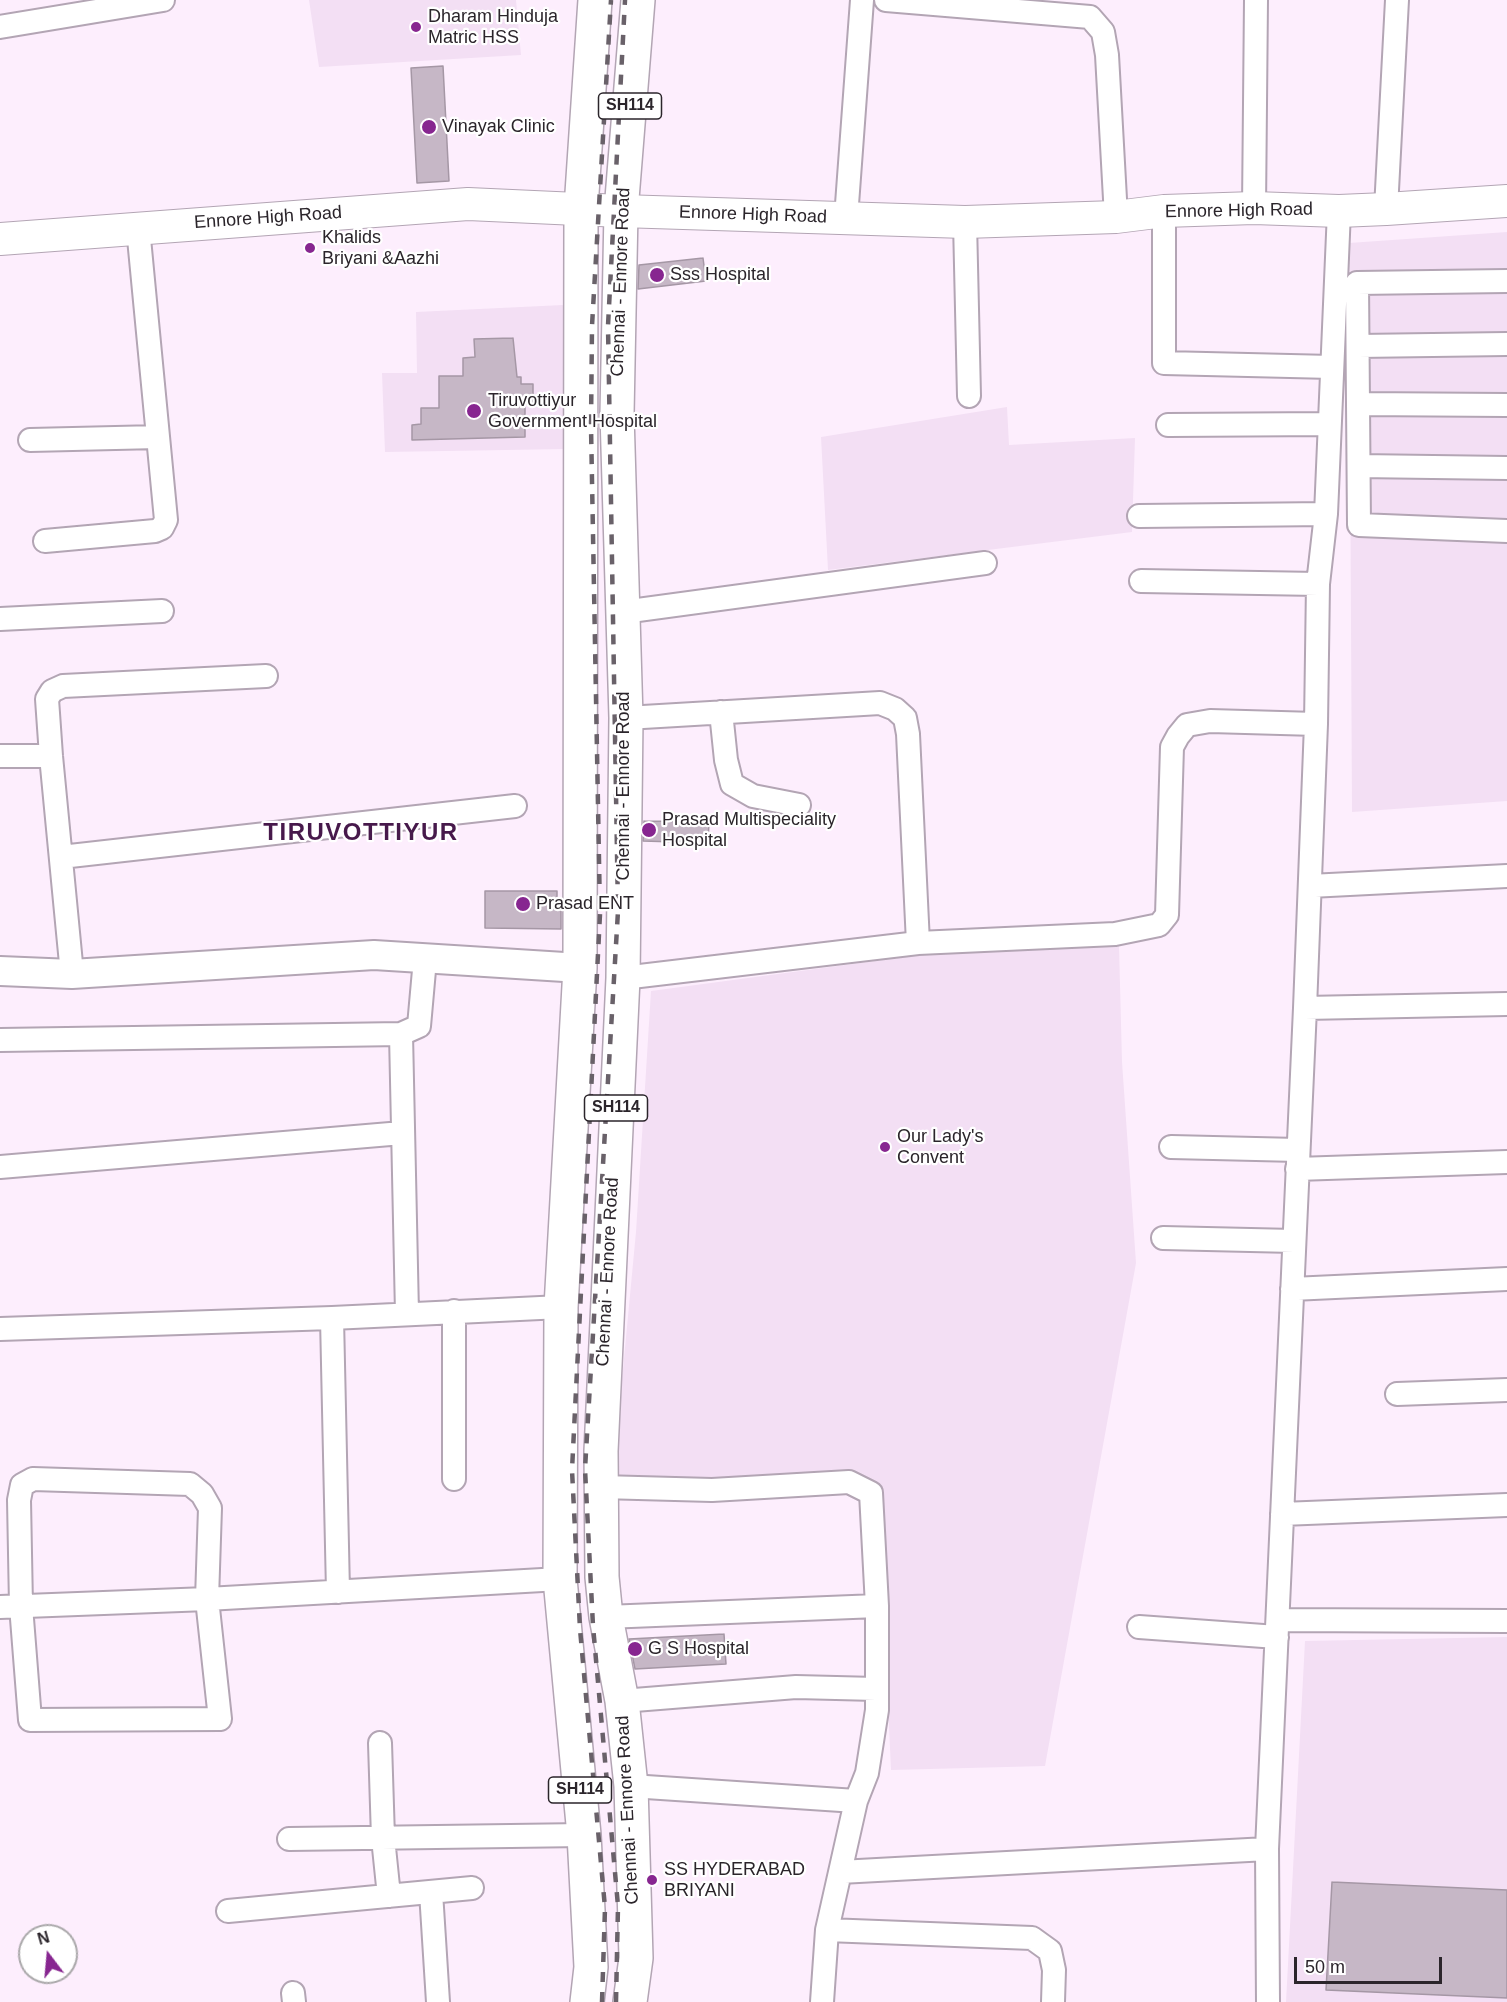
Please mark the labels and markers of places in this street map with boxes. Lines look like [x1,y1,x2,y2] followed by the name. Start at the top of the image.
[428,6,558,48] place label: Dharam Hinduja Matric HSS
[409,20,423,34] marker: Dharam Hinduja Matric HSS
[442,116,555,138] place label: Vinayak Clinic
[420,118,438,136] marker: Vinayak Clinic
[322,227,439,270] place label: Khalids Briyani &Aazhi
[303,241,317,255] marker: Khalids Briyani &Aazhi
[670,264,770,286] place label: Sss Hospital
[648,266,666,284] marker: Sss Hospital
[488,390,657,432] place label: Tiruvottiyur Government Hospital
[465,402,483,420] marker: Tiruvottiyur Government Hospital
[662,809,836,852] place label: Prasad Multispeciality Hospital
[640,821,658,839] marker: Prasad Multispeciality Hospital
[536,893,634,915] place label: Prasad ENT
[514,895,532,913] marker: Prasad ENT
[897,1126,983,1168] place label: Our Lady's Convent
[878,1140,892,1154] marker: Our Lady's Convent
[648,1638,749,1660] place label: G S Hospital
[626,1640,644,1658] marker: G S Hospital
[664,1859,805,1902] place label: SS HYDERABAD BRIYANI
[645,1873,659,1887] marker: SS HYDERABAD BRIYANI

